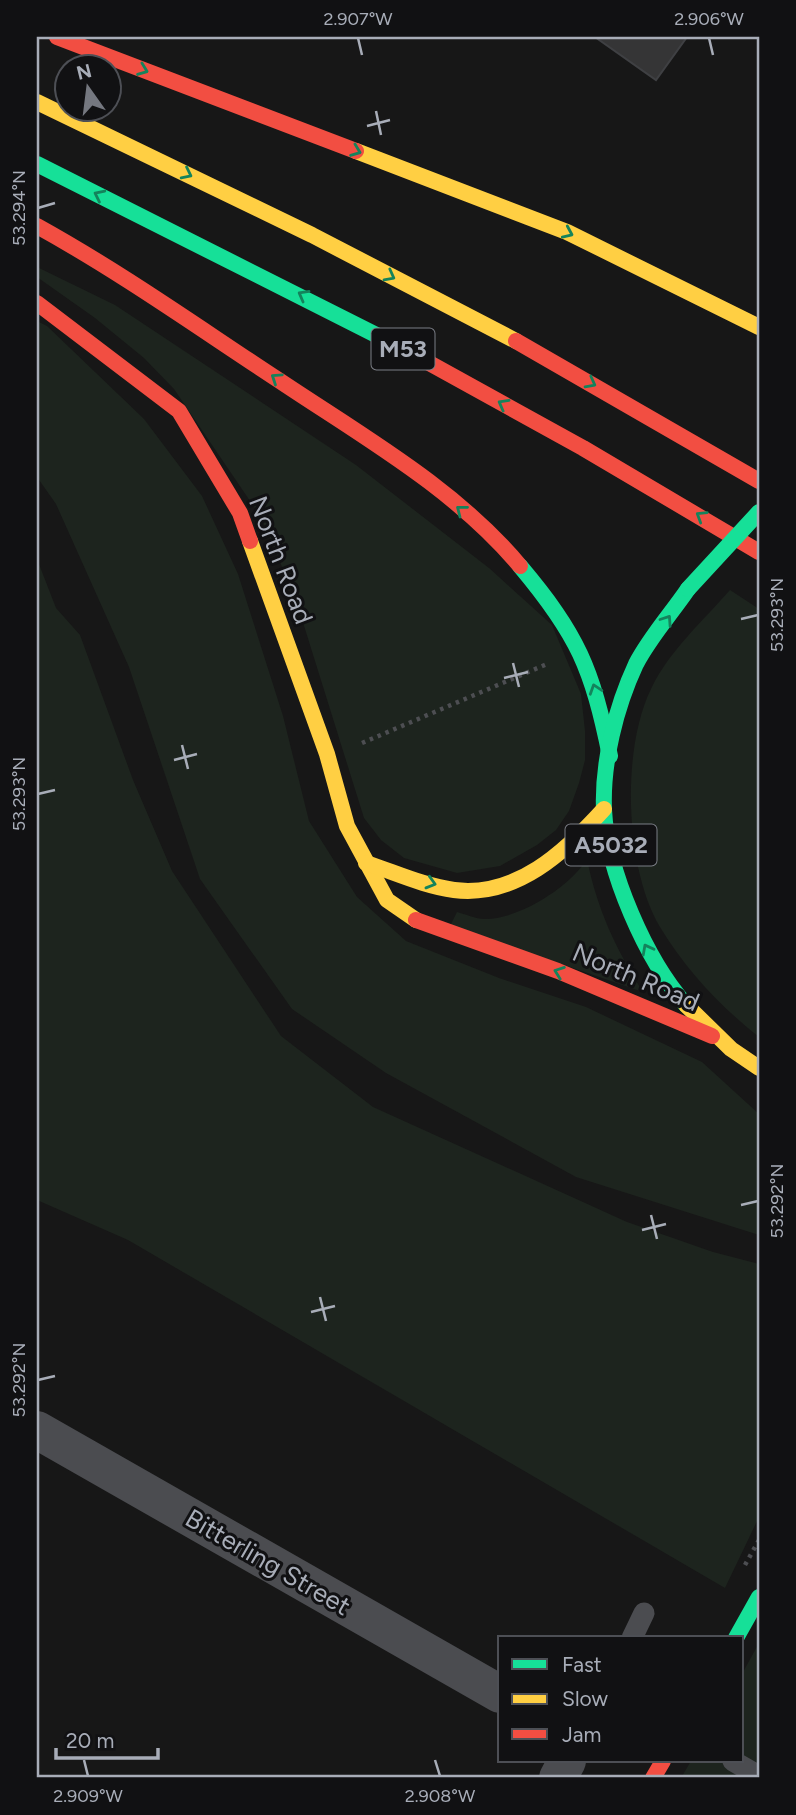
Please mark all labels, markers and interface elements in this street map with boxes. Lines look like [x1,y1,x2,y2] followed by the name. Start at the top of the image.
[323,8,393,30] text: 2.907°W
[674,8,745,30] text: 2.906°W
[52,52,122,122] north arrow
[74,59,94,85] text: N
[137,62,149,76] one-way arrow
[349,143,361,157] one-way arrow
[180,165,192,179] one-way arrow
[8,170,30,246] text: 53.294°N
[94,189,106,203] one-way arrow
[561,225,573,239] one-way arrow
[383,268,395,281] one-way arrow
[298,290,311,303] one-way arrow
[372,328,434,370] road number: M53
[270,373,283,386] one-way arrow
[583,375,596,388] one-way arrow
[498,399,510,412] one-way arrow
[242,491,320,629] street label: North Road
[456,505,469,518] one-way arrow
[696,511,709,524] one-way arrow
[766,578,788,652] text: 53.293°N
[659,615,671,628] one-way arrow
[588,684,603,696] one-way arrow
[8,757,30,831] text: 53.293°N
[566,824,656,866] road number: A5032
[425,875,437,890] one-way arrow
[568,936,704,1018] street label: North Road
[642,944,655,956] one-way arrow
[554,966,566,980] one-way arrow
[766,1164,788,1238] text: 53.292°N
[8,1343,30,1417] text: 53.292°N
[180,1502,356,1622] street label: Bitterling Street
[498,1636,744,1762] legend
[562,1652,602,1677] text: Fast
[562,1686,608,1711] text: Slow
[56,1717,158,1761] scale bar
[562,1722,601,1747] text: Jam
[66,1728,114,1753] text: 20 m
[53,1785,124,1807] text: 2.909°W
[405,1785,476,1807] text: 2.908°W

